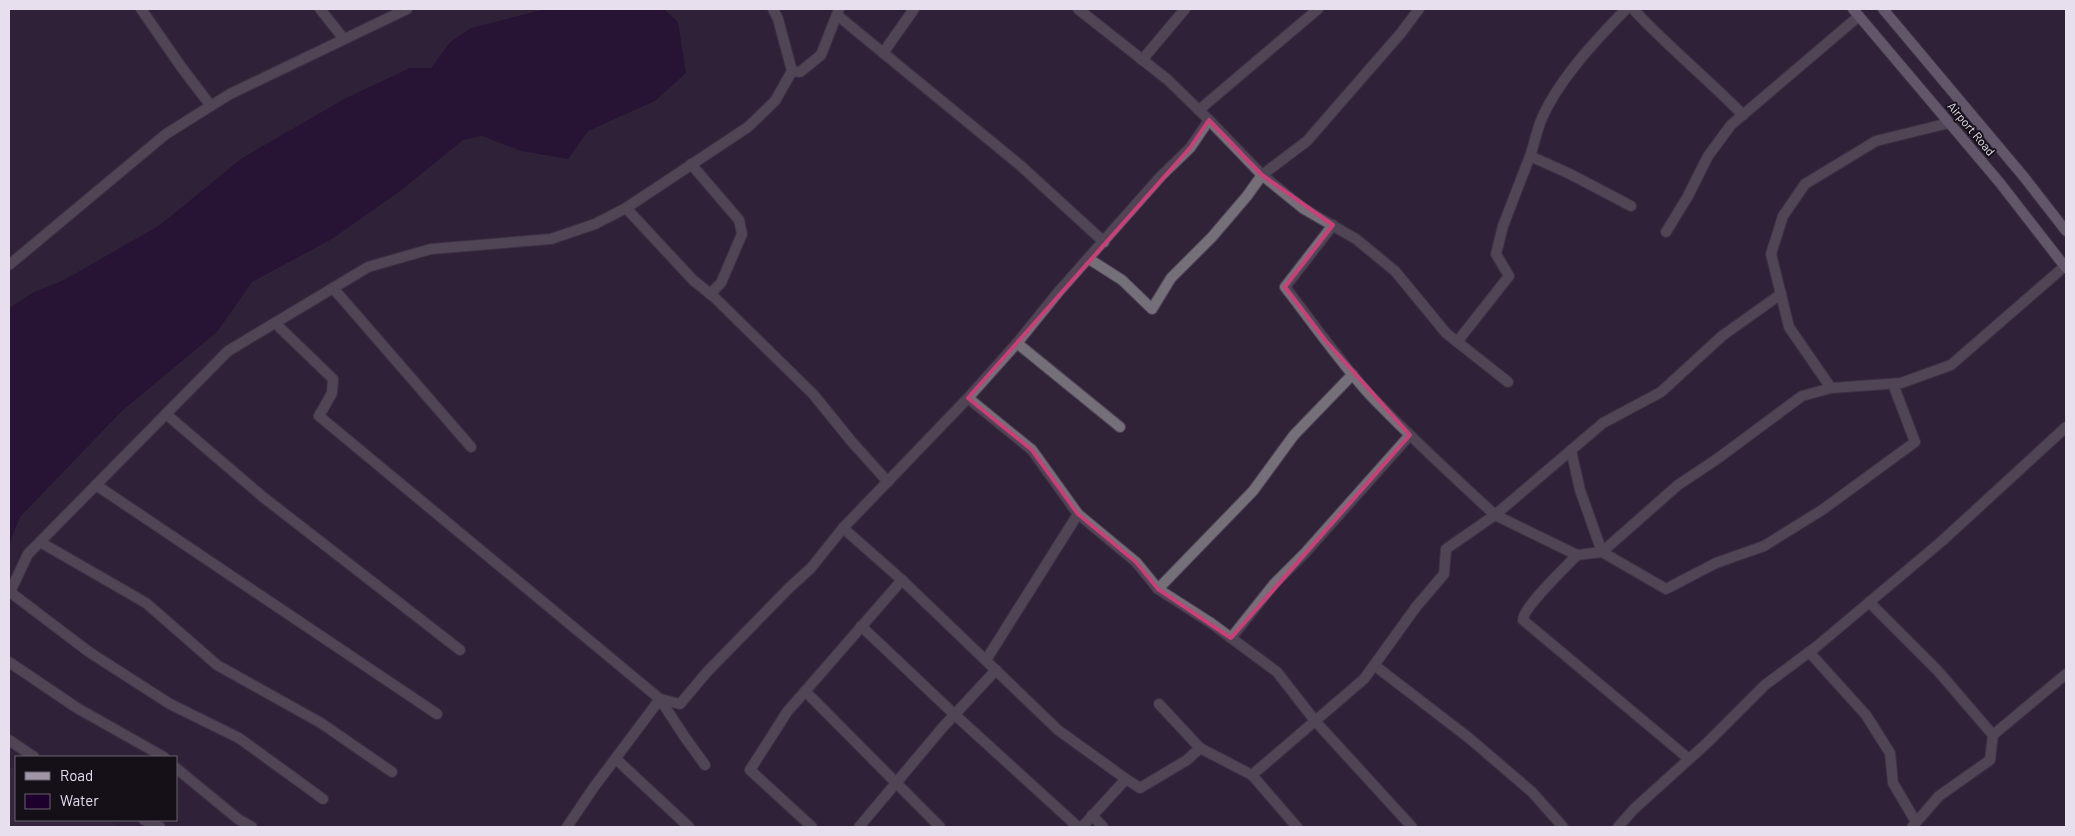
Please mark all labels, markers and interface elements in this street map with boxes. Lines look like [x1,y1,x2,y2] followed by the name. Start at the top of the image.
[1945,99,1998,158] street label: Airport Road
[15,756,178,821] legend
[60,766,93,784] text: Road
[60,791,99,809] text: Water

